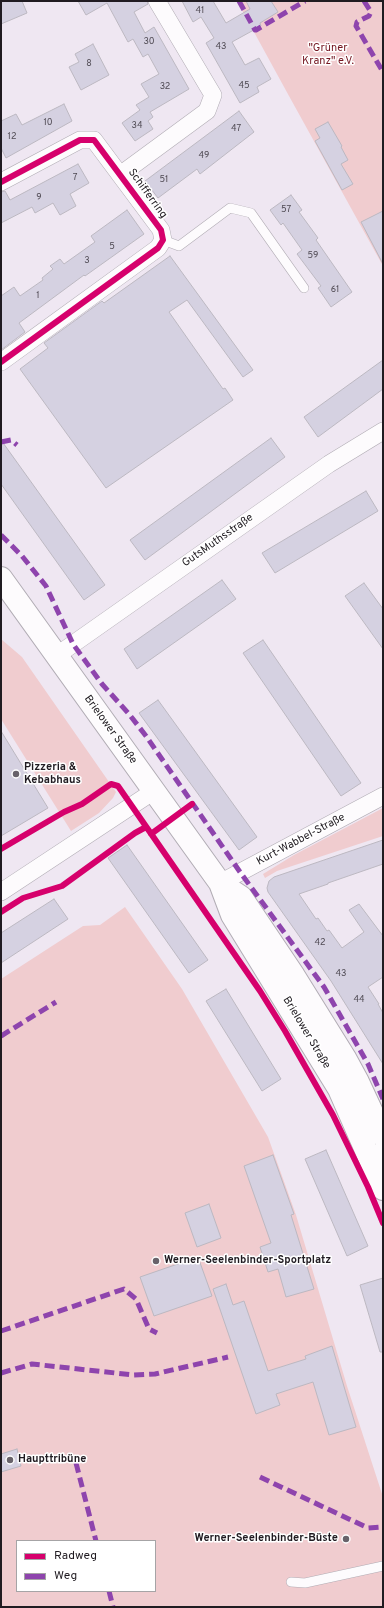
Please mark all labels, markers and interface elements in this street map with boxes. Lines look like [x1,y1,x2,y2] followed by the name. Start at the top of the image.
[196,6,204,16] house number: 41
[143,37,155,47] house number: 30
[215,42,227,52] house number: 43
[302,42,354,68] park label: "Grüner Kranz" e.V.
[86,59,92,69] house number: 8
[238,81,250,91] house number: 45
[160,82,170,92] house number: 32
[43,118,53,128] house number: 10
[131,121,143,131] house number: 34
[231,124,241,134] house number: 47
[8,132,16,142] house number: 12
[199,151,209,161] house number: 49
[125,167,169,221] street label: Schifferring
[73,173,77,183] house number: 7
[160,175,168,185] house number: 51
[36,193,42,203] house number: 9
[281,205,291,215] house number: 57
[109,242,115,252] house number: 5
[308,251,318,261] house number: 59
[84,256,90,266] house number: 3
[331,285,339,295] house number: 61
[36,291,40,301] house number: 1
[180,512,256,570] street label: GutsMuthsstraße
[81,693,139,767] street label: Brielower Straße
[24,761,81,787] place label: Pizzeria & Kebabhaus
[11,769,21,779] marker: Pizzeria & Kebabhaus
[255,811,347,869] street label: Kurt-Wabbel-Straße
[314,938,326,948] house number: 42
[335,969,347,979] house number: 43
[279,995,333,1071] street label: Brielower Straße
[353,995,365,1005] house number: 44
[164,1254,331,1268] place label: Werner-Seelenbinder-Sportplatz
[151,1256,161,1266] marker: Werner-Seelenbinder-Sportplatz
[18,1453,86,1467] place label: Haupttribüne
[5,1455,15,1465] marker: Haupttribüne
[195,1532,338,1546] place label: Werner-Seelenbinder-Büste
[341,1534,351,1544] marker: Werner-Seelenbinder-Büste
[16,1540,156,1592] legend
[54,1548,97,1564] text: Radweg
[54,1568,77,1584] text: Weg

